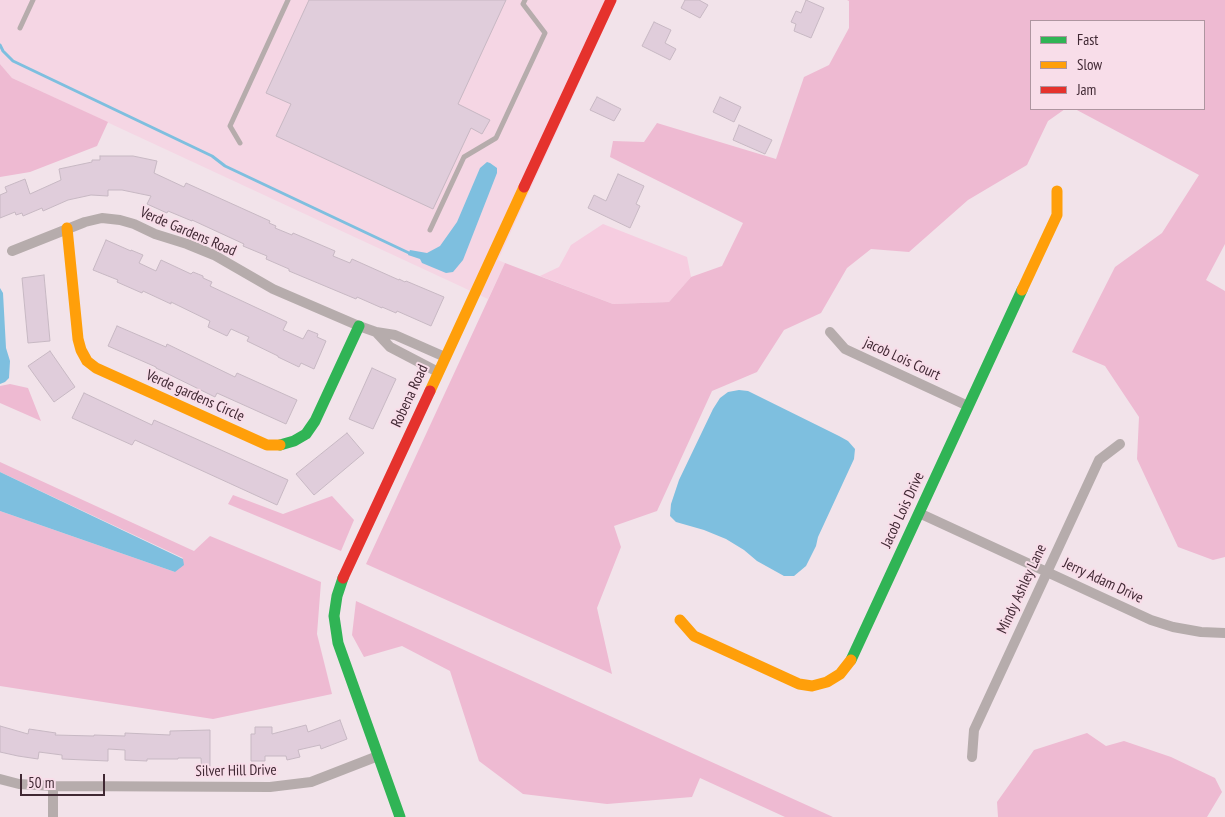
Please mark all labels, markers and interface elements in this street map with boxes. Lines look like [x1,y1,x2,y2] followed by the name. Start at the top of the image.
[1030,20,1205,110] legend
[1077,30,1098,49] text: Fast
[1077,55,1102,74] text: Slow
[1077,80,1096,99] text: Jam
[137,204,239,260] street label: Verde Gardens Road
[861,334,943,384] street label: jacob Lois Court
[388,362,432,430] street label: Robena Road
[143,366,247,426] street label: Verde gardens Circle
[878,469,928,551] street label: Jacob Lois Drive
[993,541,1051,637] street label: Mindy Ashley Lane
[1060,555,1146,607] street label: Jerry Adam Drive
[195,761,277,781] street label: Silver Hill Drive
[22,764,108,796] scale bar
[28,773,54,792] text: 50 m

